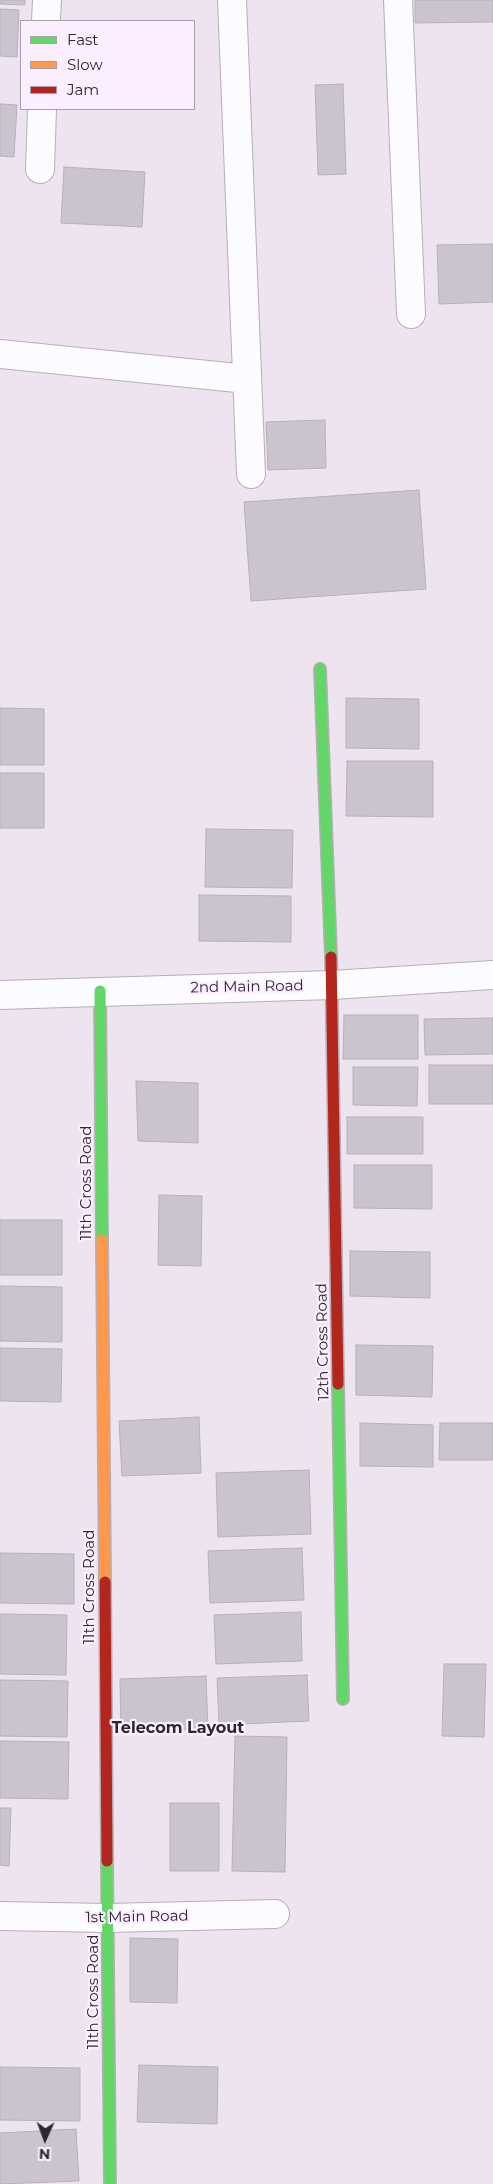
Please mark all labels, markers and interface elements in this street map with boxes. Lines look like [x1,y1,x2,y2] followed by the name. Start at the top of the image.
[20,20,195,110] legend
[67,30,98,49] text: Fast
[67,55,103,74] text: Slow
[67,80,99,99] text: Jam
[190,977,304,997] street label: 2nd Main Road
[78,1126,96,1240] street label: 11th Cross Road
[313,1283,333,1401] street label: 12th Cross Road
[81,1530,99,1644] street label: 11th Cross Road
[112,1718,244,1738] district label: Telecom Layout
[85,1907,189,1927] street label: 1st Main Road
[85,1935,103,2049] street label: 11th Cross Road
[20,2114,70,2164] north arrow
[39,2145,50,2163] text: N

